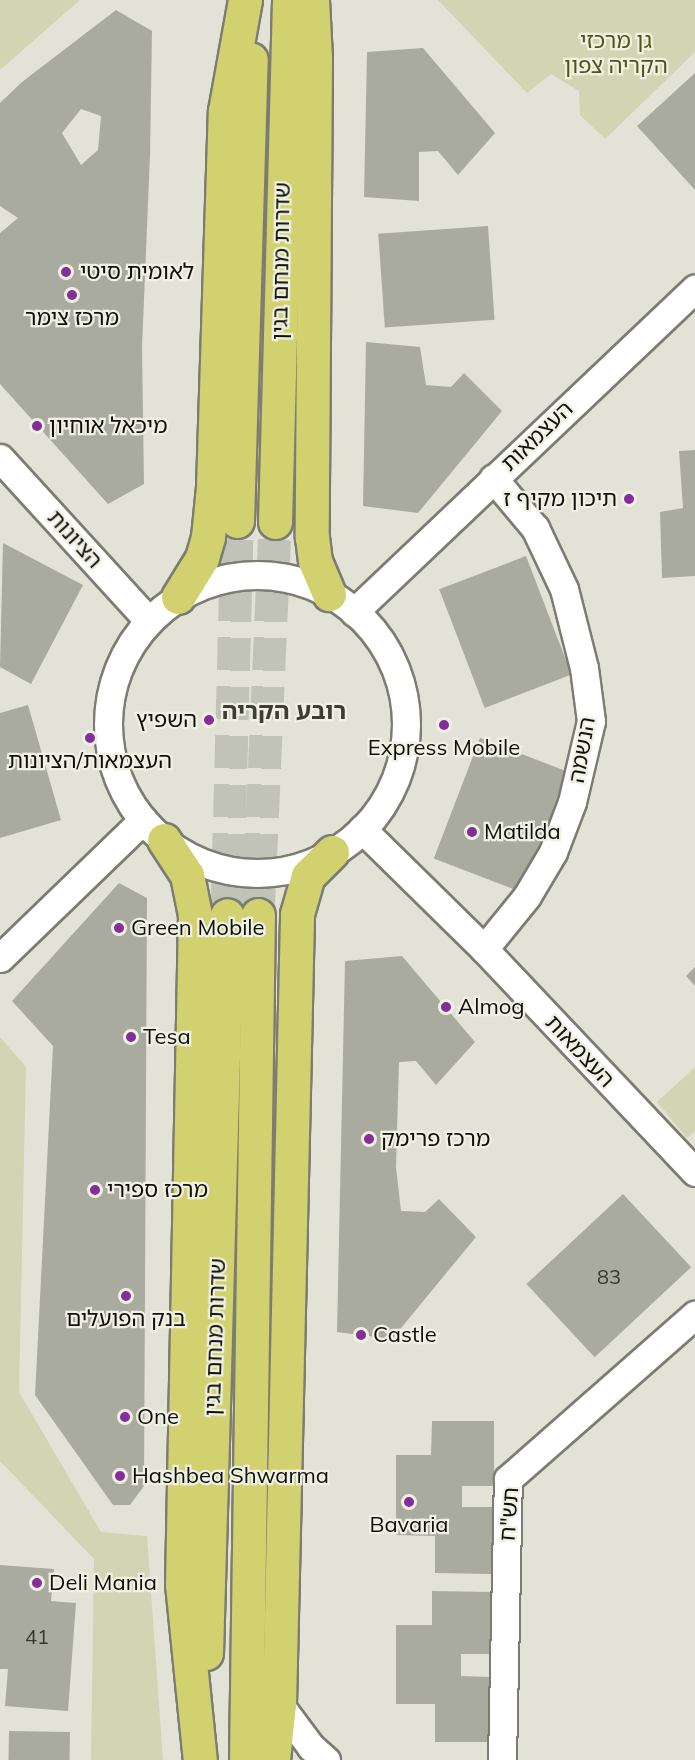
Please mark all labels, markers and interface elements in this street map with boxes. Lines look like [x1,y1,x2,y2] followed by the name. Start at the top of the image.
[564,27,668,78] park label: גן מרכזי הקריה צפון
[266,182,296,340] street label: שדרות מנחם בגין
[80,259,194,285] place label: לאומית סיטי
[57,263,75,281] marker: לאומית סיטי
[65,288,79,302] marker: מרכז צימר
[25,305,119,331] place label: מרכז צימר
[496,396,578,476] street label: העצמאות
[49,413,168,439] place label: מיכאל אוחיון
[30,419,44,433] marker: מיכאל אוחיון
[504,486,617,512] place label: תיכון מקיף ז
[622,492,636,506] marker: תיכון מקיף ז
[42,505,108,573] street label: הציונות
[222,697,346,725] district label: רובע הקריה
[136,707,197,733] place label: השפיץ
[202,713,216,727] marker: השפיץ
[563,715,601,785] street label: הנשמה
[437,718,451,732] marker: Express Mobile
[83,731,97,745] marker: העצמאות/הציונות
[368,735,520,761] place label: Express Mobile
[8,748,172,774] place label: העצמאות/הציונות
[484,819,561,845] place label: Matilda
[465,825,479,839] marker: Matilda
[131,915,265,941] place label: Green Mobile
[112,921,126,935] marker: Green Mobile
[458,994,525,1020] place label: Almog
[439,1000,453,1014] marker: Almog
[540,1009,620,1093] street label: העצמאות
[143,1024,191,1050] place label: Tesa
[124,1030,138,1044] marker: Tesa
[381,1126,490,1152] place label: מרכז פרימק
[362,1132,376,1146] marker: מרכז פרימק
[107,1177,208,1203] place label: מרכז ספירי
[88,1183,102,1197] marker: מרכז ספירי
[199,1258,231,1416] street label: שדרות מנחם בגין
[597,1264,621,1288] house number: 83
[119,1289,133,1303] marker: בנק הפועלים
[66,1306,186,1332] place label: בנק הפועלים
[373,1322,437,1348] place label: Castle
[354,1328,368,1342] marker: Castle
[137,1404,179,1430] place label: One
[118,1410,132,1424] marker: One
[132,1463,329,1489] place label: Hashbea Shwarma
[113,1469,127,1483] marker: Hashbea Shwarma
[494,1486,524,1542] street label: תש"ח
[402,1495,416,1509] marker: Bavaria
[369,1512,449,1538] place label: Bavaria
[49,1570,157,1596] place label: Deli Mania
[30,1576,44,1590] marker: Deli Mania
[25,1624,49,1648] house number: 41

